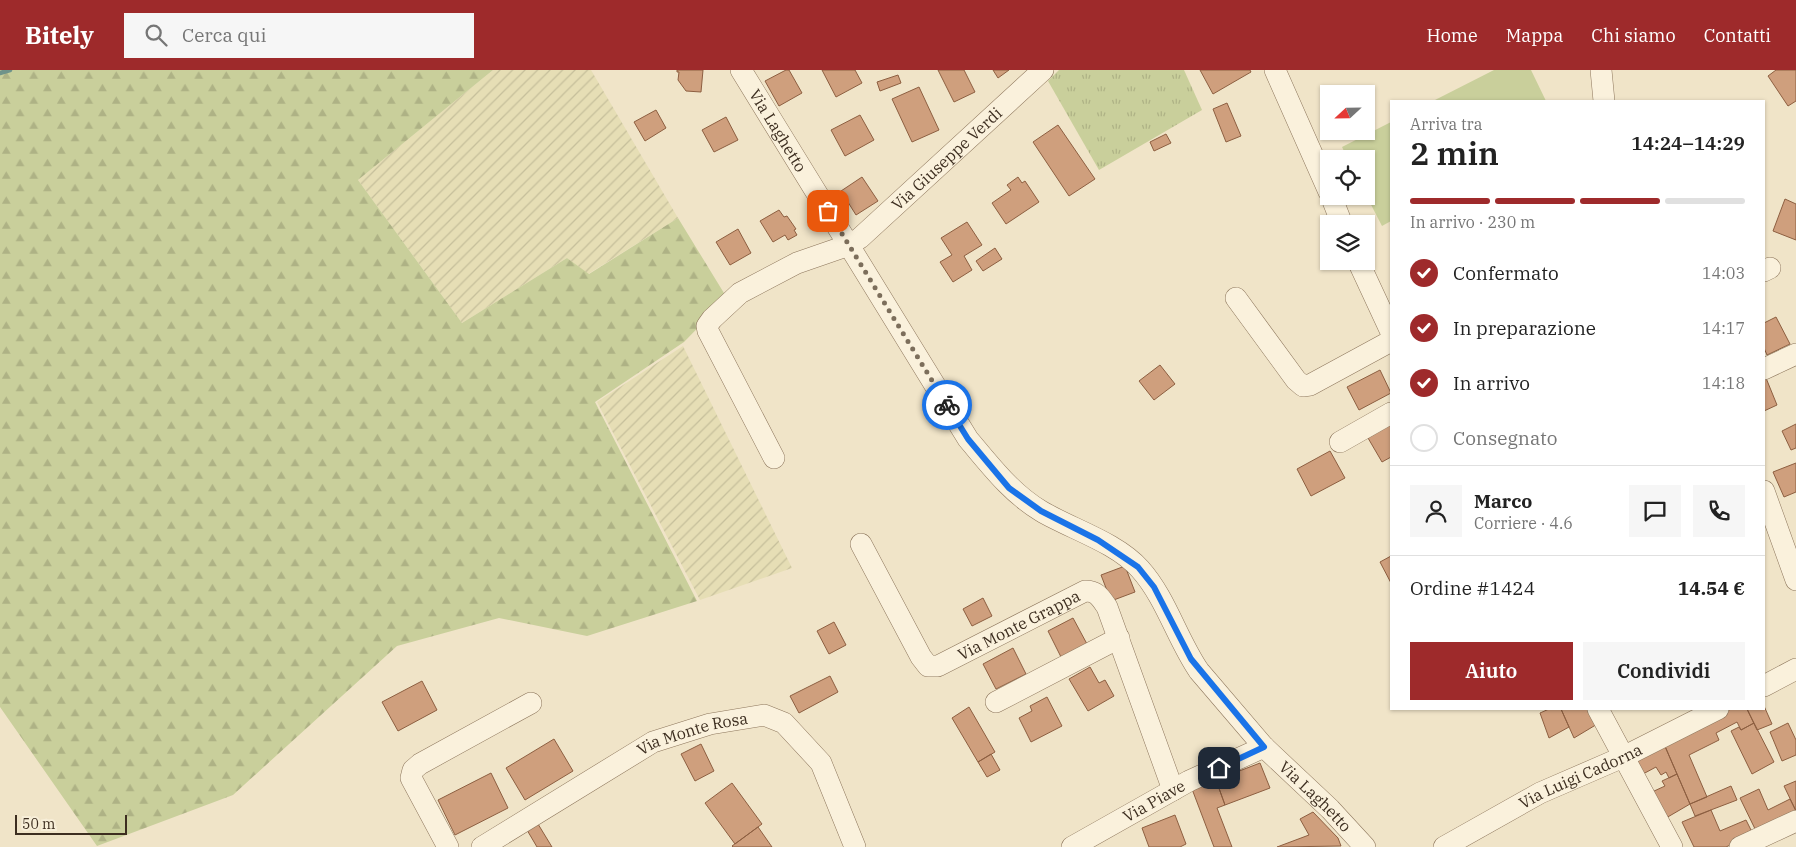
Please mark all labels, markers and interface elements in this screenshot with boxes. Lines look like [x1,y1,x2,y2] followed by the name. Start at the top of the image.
[124,13,474,58] search box
[25,19,94,51] text: Bitely
[142,21,170,49] icon: search
[182,23,266,47] text: Cerca qui
[1427,24,1478,47] text: Home
[1506,24,1563,47] text: Mappa
[1591,24,1676,47] text: Chi siamo
[1704,24,1771,47] text: Contatti
[745,85,811,176] street label: Via Laghetto
[1320,85,1375,140] north arrow
[1320,85,1375,270] map controls
[887,103,1006,214] street label: Via Giuseppe Verdi
[1410,114,1482,134] text: Arriva tra
[1631,131,1745,155] text: 14:24–14:29
[1410,132,1499,174] text: 2 min
[1320,150,1375,205] button: locate
[807,190,849,232] pin
[814,197,842,225] icon: bag
[1410,212,1535,232] text: In arrivo · 230 m
[1320,215,1375,270] button: layers
[1410,259,1438,287] icon: check
[1453,261,1559,285] text: Confermato
[1702,263,1745,283] text: 14:03
[1410,314,1438,342] icon: check
[1453,316,1596,340] text: In preparazione
[1702,318,1745,338] text: 14:17
[1410,369,1438,397] icon: check
[1453,371,1530,395] text: In arrivo
[1702,373,1745,393] text: 14:18
[922,380,972,430] courier
[933,391,961,419] icon: bike
[1453,426,1558,450] text: Consegnato
[1410,485,1462,537] button: person
[1629,485,1681,537] button: chat
[1693,485,1745,537] button: phone
[1474,489,1532,513] text: Marco
[1474,513,1573,533] text: Corriere · 4.6
[1410,576,1535,600] text: Ordine #1424
[1678,576,1745,600] text: 14.54 €
[954,585,1084,664] street label: Via Monte Grappa
[1410,642,1573,700] button: Aiuto
[1583,642,1745,700] button: Condividi
[633,708,749,760] street label: Via Monte Rosa
[1515,739,1646,813] street label: Via Luigi Cadorna
[1198,747,1240,789] pin
[1205,754,1233,782] icon: home
[1275,756,1356,836] street label: Via Laghetto
[1119,775,1189,826] street label: Via Piave
[15,812,128,835] scale bar
[22,815,55,833] text: 50 m

